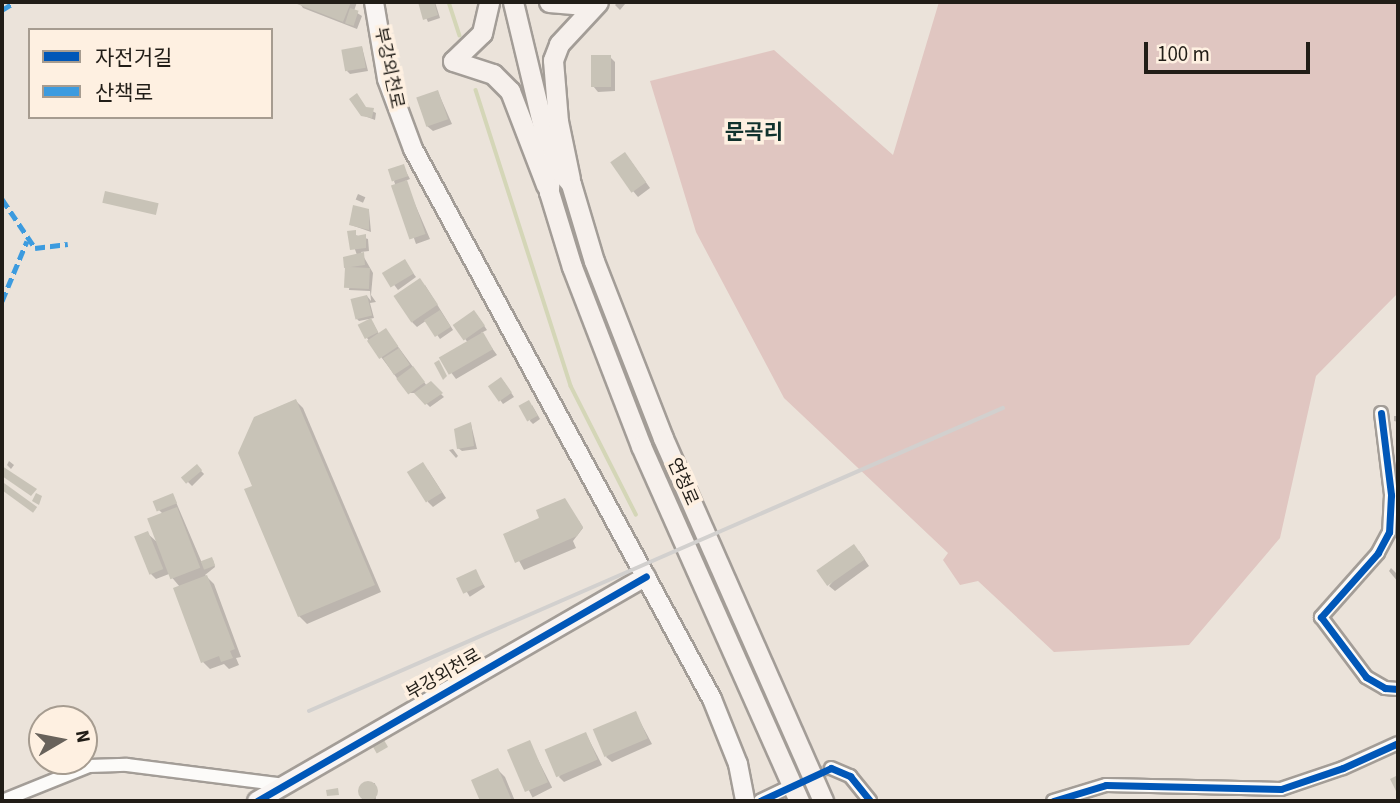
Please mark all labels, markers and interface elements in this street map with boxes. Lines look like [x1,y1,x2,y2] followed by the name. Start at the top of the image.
[369,25,407,111] street label: 부강외천로
[28,28,273,119] legend
[1148,28,1314,72] scale bar
[1157,39,1210,69] text: 100 m
[95,43,172,73] text: 자전거길
[95,78,153,108] text: 산책로
[725,119,783,145] district label: 문곡리
[662,455,702,509] street label: 연청로
[403,645,485,705] street label: 부강외천로
[28,705,98,775] north arrow
[68,728,97,745] text: N

